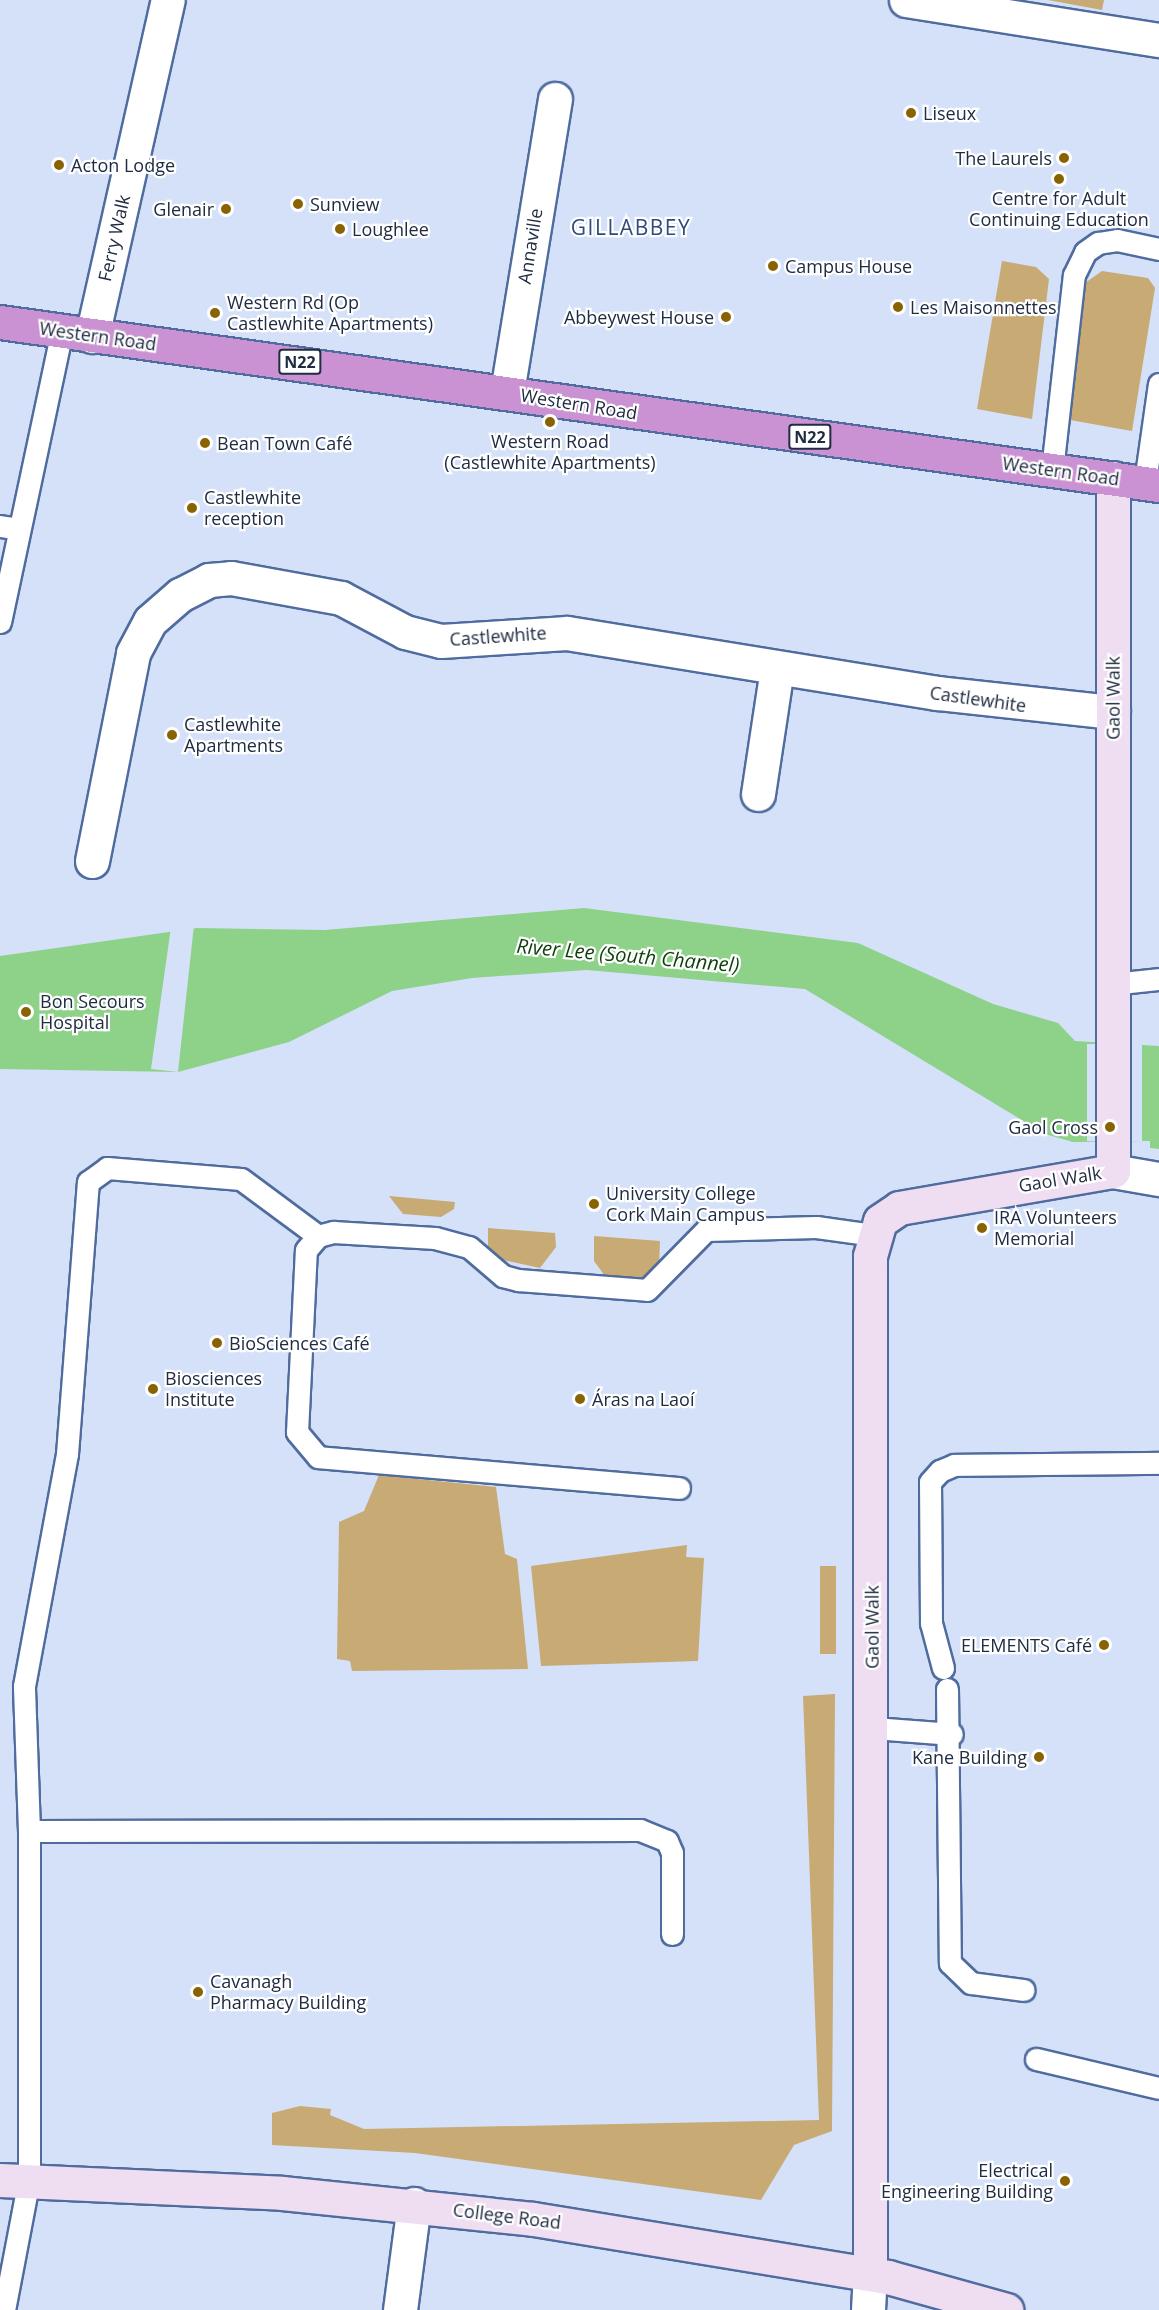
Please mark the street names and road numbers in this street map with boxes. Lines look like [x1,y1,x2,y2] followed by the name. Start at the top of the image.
[94,192,134,284] street label: Ferry Walk
[513,207,547,285] street label: Annaville
[38,317,158,355] street label: Western Road
[278,349,322,375] road number: N22
[519,384,639,424] street label: Western Road
[788,424,832,450] road number: N22
[1001,452,1121,490] street label: Western Road
[449,622,547,650] street label: Castlewhite
[1102,656,1124,740] street label: Gaol Walk
[928,682,1028,716] street label: Castlewhite
[1017,1162,1103,1196] street label: Gaol Walk
[861,1585,883,1669] street label: Gaol Walk
[452,2199,562,2233] street label: College Road

